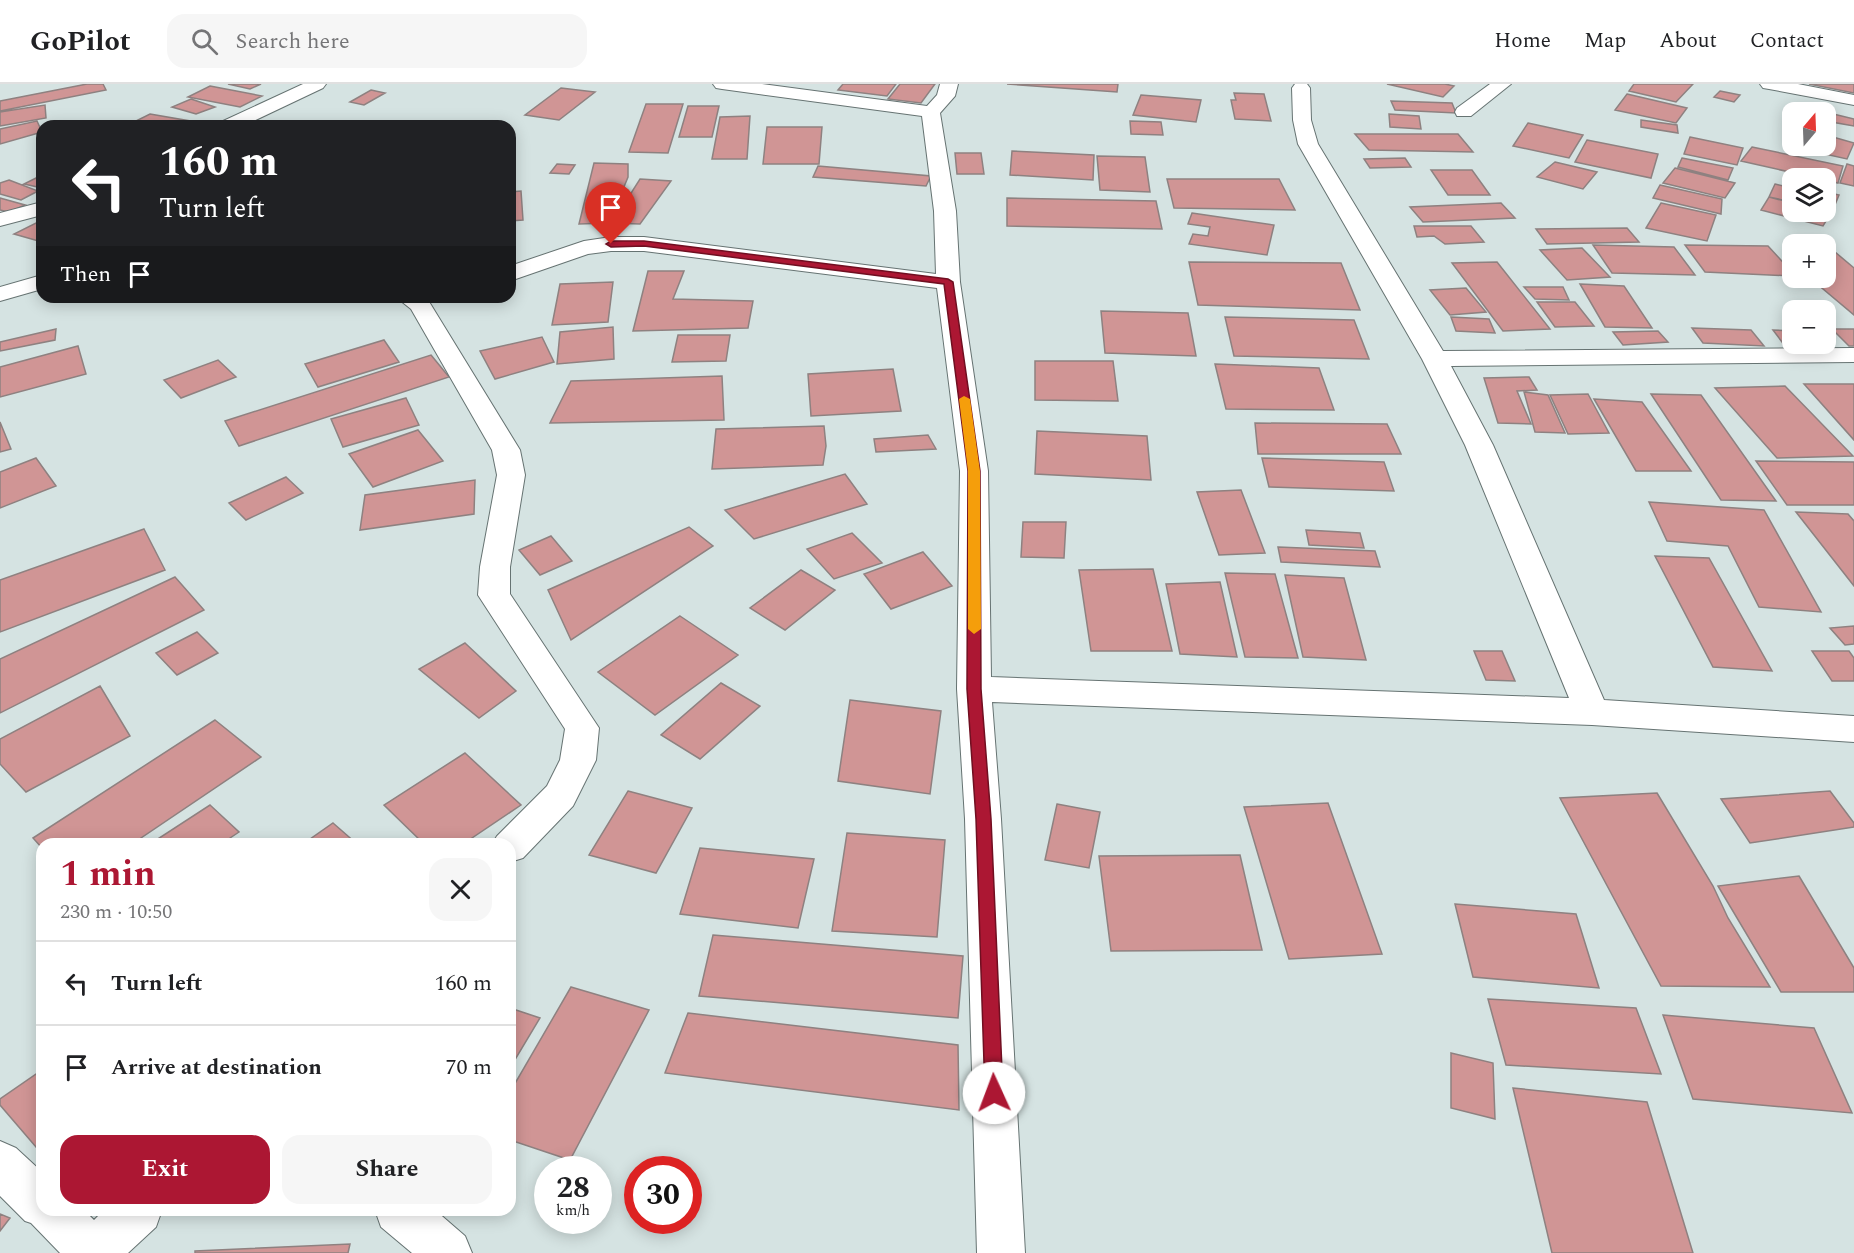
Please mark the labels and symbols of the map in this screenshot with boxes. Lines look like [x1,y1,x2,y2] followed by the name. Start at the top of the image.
[1782,102,1836,156] north arrow
[585,182,636,244] pin
[962,1061,1026,1125] position arrow
[624,1156,702,1234] speed limit sign: 30

